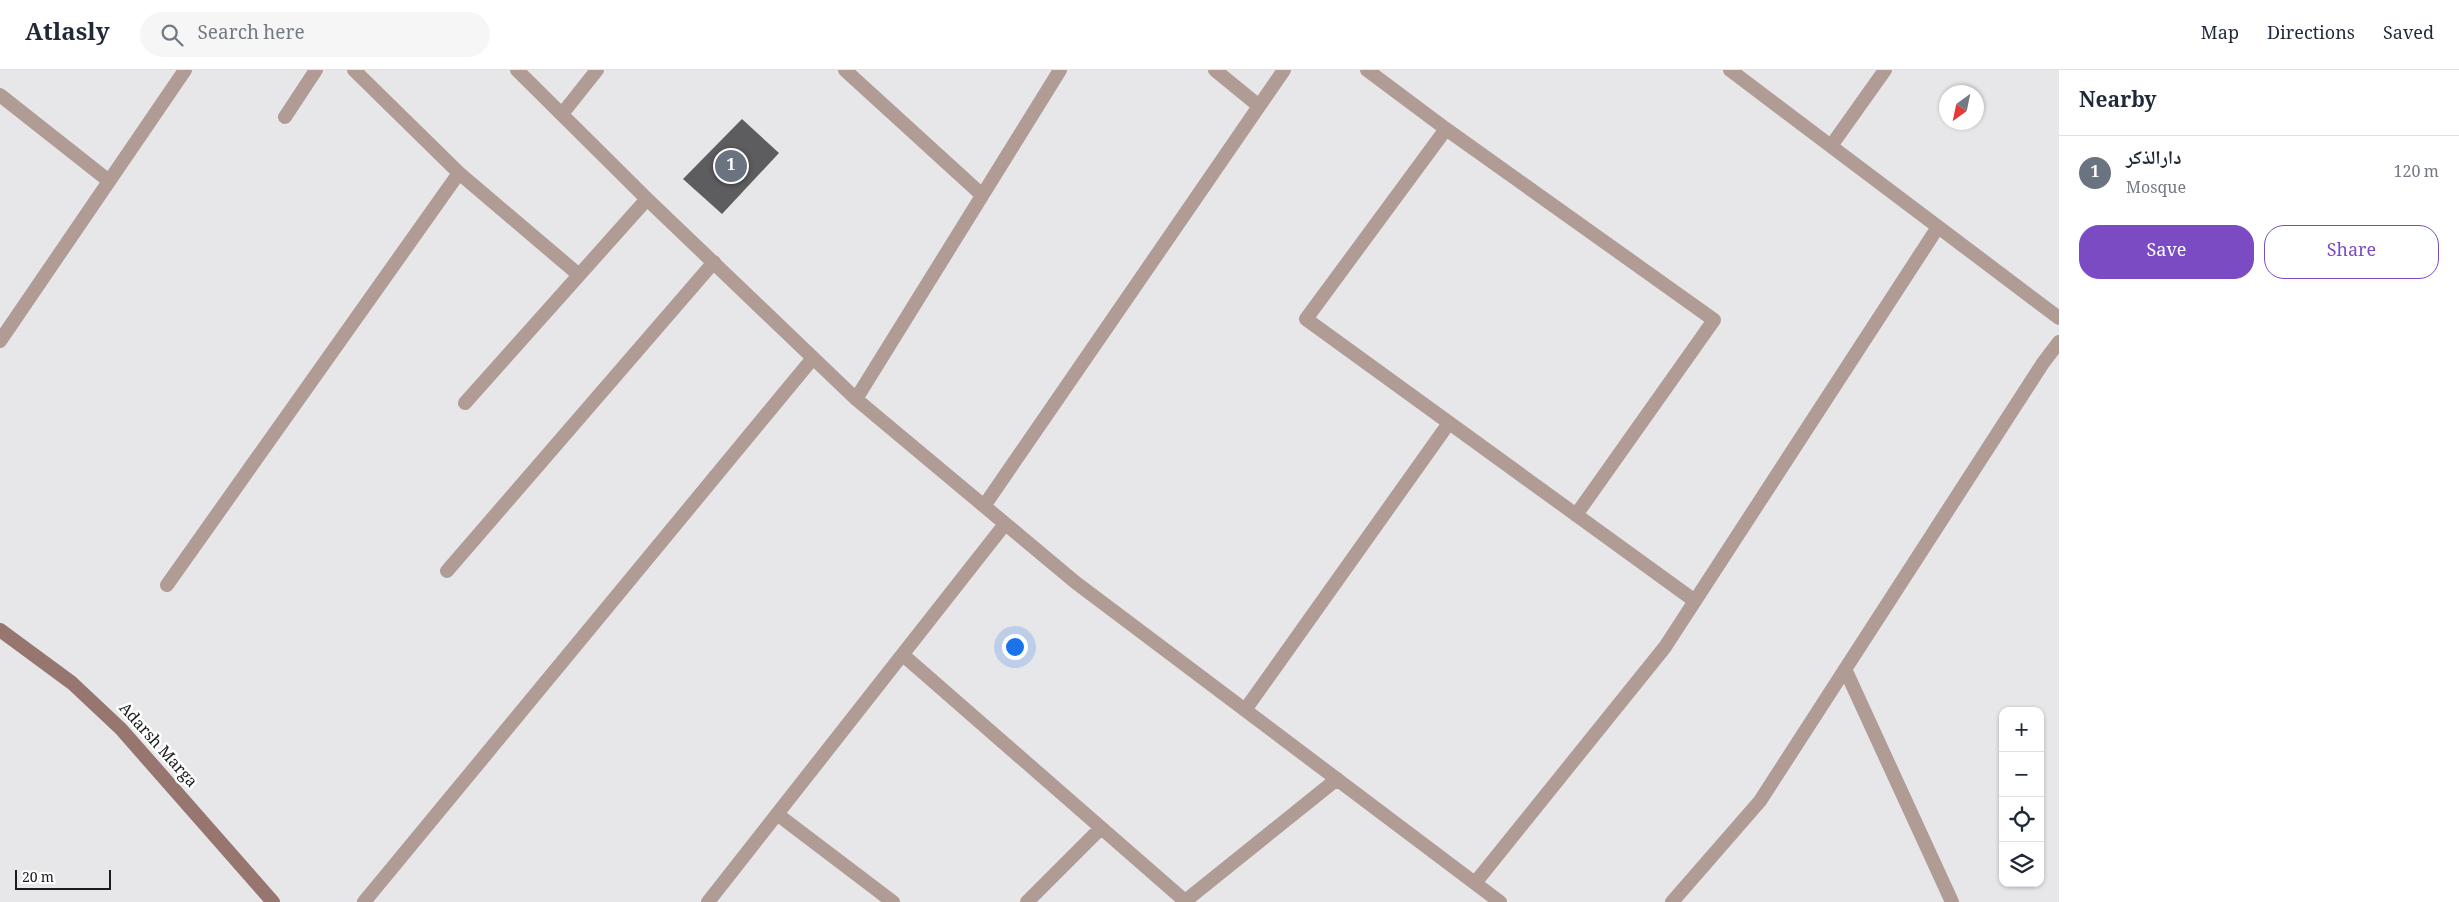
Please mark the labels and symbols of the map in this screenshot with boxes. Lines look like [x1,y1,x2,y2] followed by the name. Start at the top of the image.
[1939,85,1984,130] north arrow
[715,147,747,185] pin: 1
[1002,634,1028,660] your location
[111,697,203,795] street label: Adarsh Marga
[15,867,111,890] scale bar

